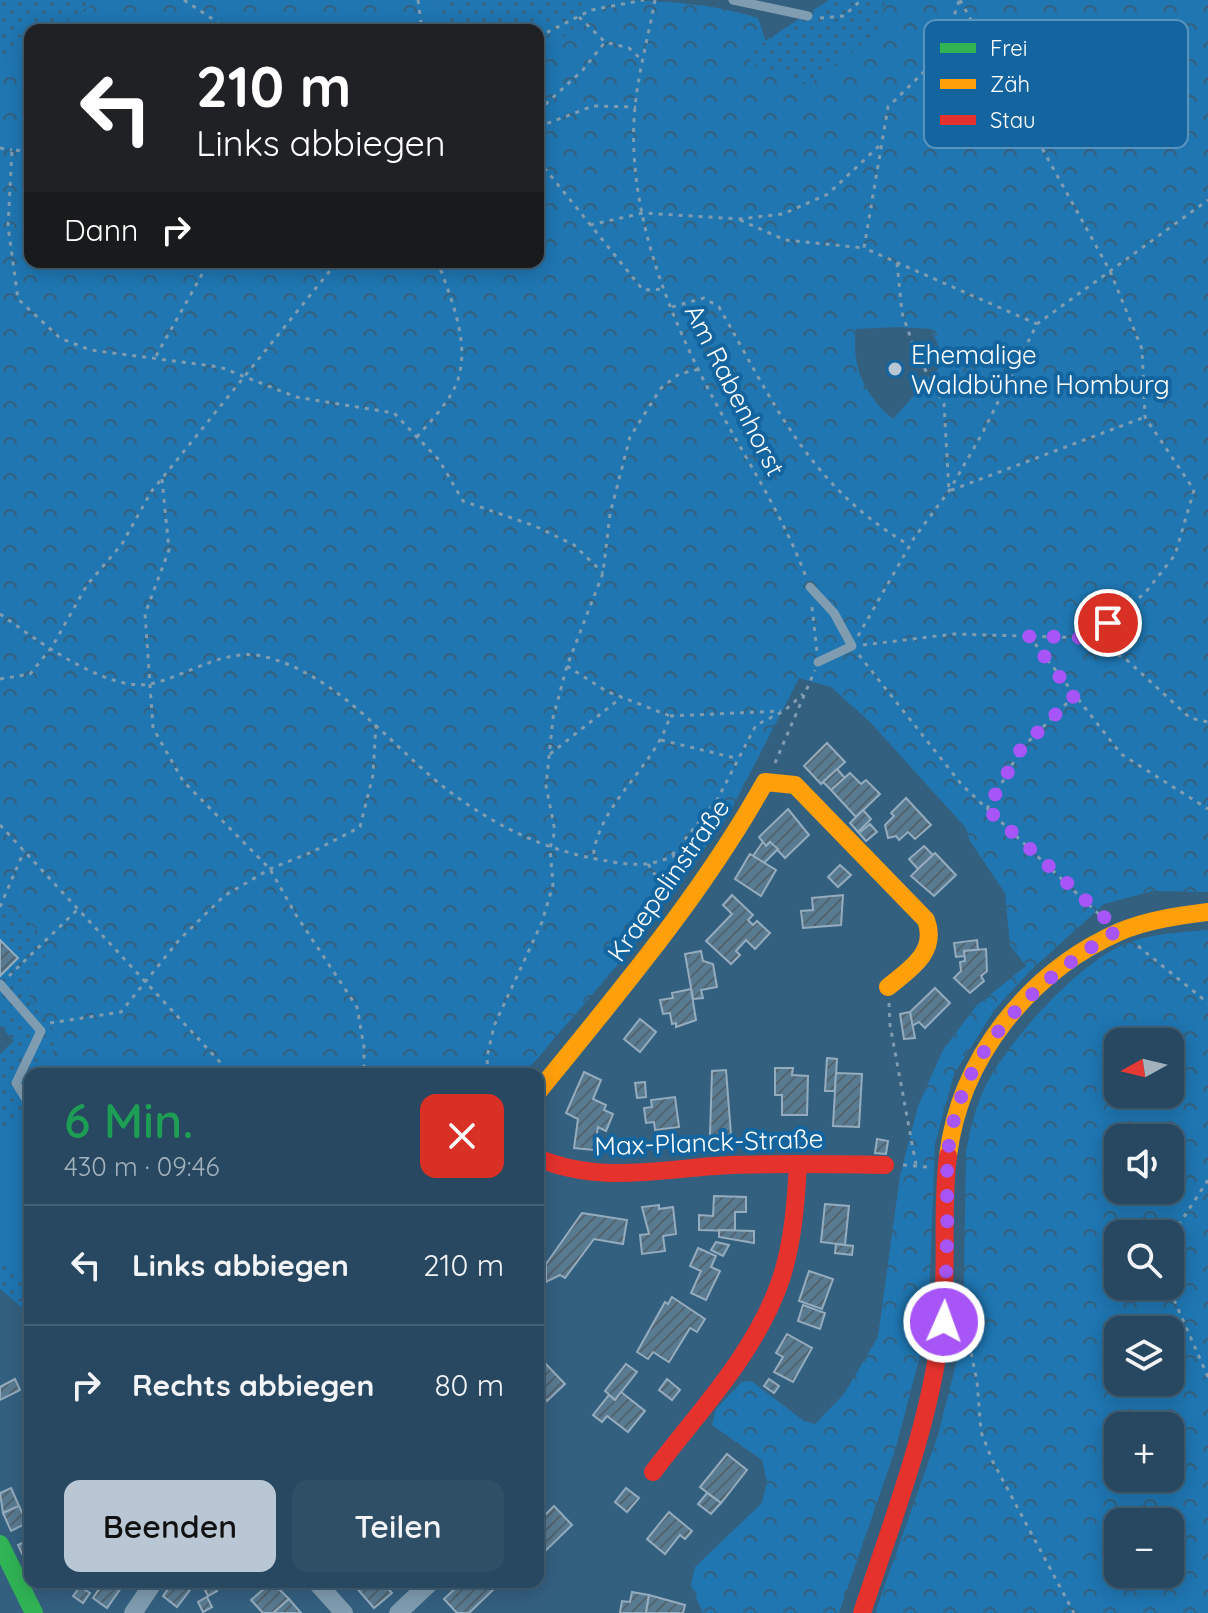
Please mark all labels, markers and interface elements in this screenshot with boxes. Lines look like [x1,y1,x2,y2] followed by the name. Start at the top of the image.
[924,20,1188,148] legend
[990,34,1027,62] text: Frei
[196,51,351,121] text: 210 m
[64,56,168,160] icon: left
[990,70,1030,98] text: Zäh
[990,106,1035,134] text: Stau
[196,120,446,165] text: Links abbiegen
[154,208,198,252] icon: right
[64,211,138,249] text: Dann
[678,299,792,481] street label: Am Rabenhorst
[911,338,1170,401] place label: Ehemalige Waldbühne Homburg
[886,360,904,378] marker: Ehemalige Waldbühne Homburg
[1074,589,1142,657] pin
[1086,601,1130,645] icon: arrive
[600,792,736,968] street label: Kraepelinstraße
[1104,1028,1184,1108] north arrow
[1104,1028,1184,1588] map controls
[64,1090,193,1150] text: 6 Min.
[420,1094,504,1178] button: close
[594,1122,824,1162] street label: Max-Planck-Straße
[1104,1124,1184,1204] button: sound
[64,1150,219,1183] text: 430 m · 09:46
[1104,1220,1184,1300] button: search
[64,1243,108,1287] icon: left
[132,1246,349,1284] text: Links abbiegen
[423,1246,504,1284] text: 210 m
[902,1280,986,1364] position arrow
[1104,1316,1184,1396] button: layers
[64,1363,108,1407] icon: right
[132,1366,374,1404] text: Rechts abbiegen
[434,1366,504,1404] text: 80 m
[1104,1412,1184,1492] button: +
[64,1480,276,1572] button: Beenden
[292,1480,504,1572] button: Teilen
[1104,1508,1184,1588] button: −

